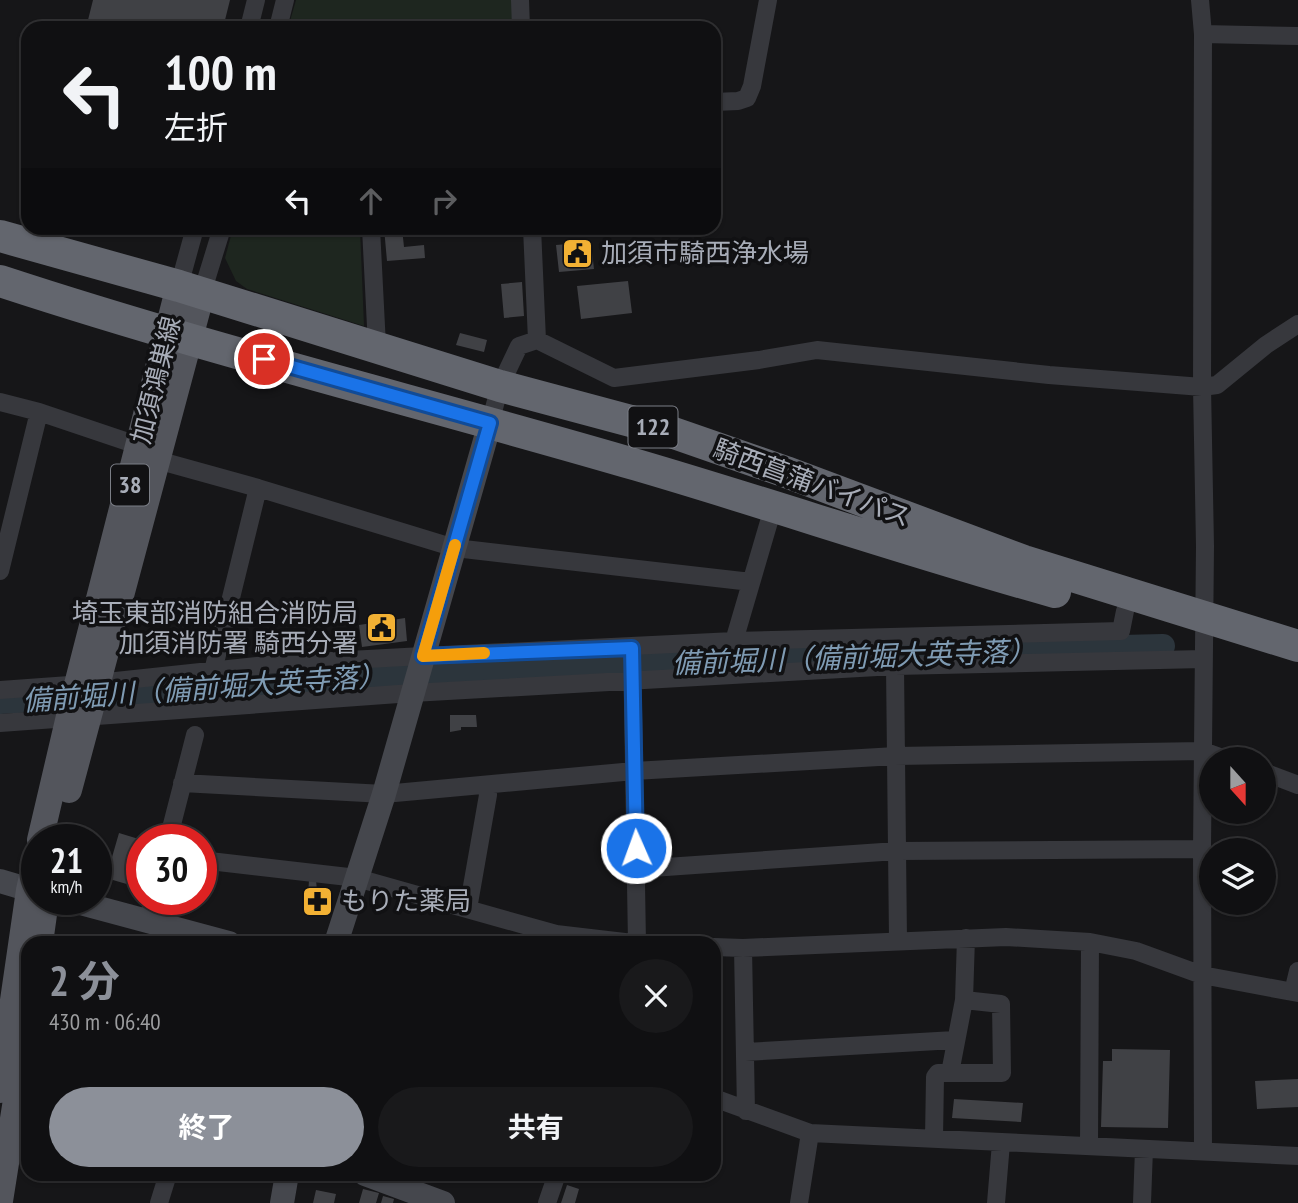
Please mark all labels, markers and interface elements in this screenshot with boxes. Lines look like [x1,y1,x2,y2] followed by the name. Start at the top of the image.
[164,40,277,104] text: 100 m
[49,49,140,140] icon: left
[164,106,228,148] text: 左折
[279,182,317,220] icon: left
[352,182,390,220] icon: ahead
[425,182,463,220] icon: right
[561,236,595,270] public building icon: 加須市騎西浄水場
[601,236,809,269] place label: 加須市騎西浄水場
[124,313,187,447] street label: 加須鴻巣線
[234,329,294,389] pin
[245,340,283,378] icon: arrive
[628,406,678,448] road number: 122
[709,432,915,534] street label: 騎西菖蒲バイパス
[111,464,149,506] road number: 38
[72,596,358,659] place label: 埼玉東部消防組合消防局 加須消防署 騎西分署
[364,611,398,645] public building icon: 埼玉東部消防組合消防局 加須消防署 騎西分署
[671,632,1037,681] water label: 備前堀川（備前堀大英寺落）
[21,656,387,719] water label: 備前堀川（備前堀大英寺落）
[1199,747,1276,824] north arrow
[1199,747,1276,915] map controls
[599,811,673,885] position arrow
[126,824,217,915] speed limit sign: 30
[50,837,83,883] text: 21
[1199,838,1276,915] button: layers
[51,875,82,898] text: km/h
[301,884,335,918] pharmacy icon: もりた薬局
[341,884,471,917] place label: もりた薬局
[49,953,120,1008] text: 2 分
[619,959,693,1033] button: close
[49,1007,161,1036] text: 430 m · 06:40
[49,1087,364,1167] button: 終了
[378,1087,693,1167] button: 共有

